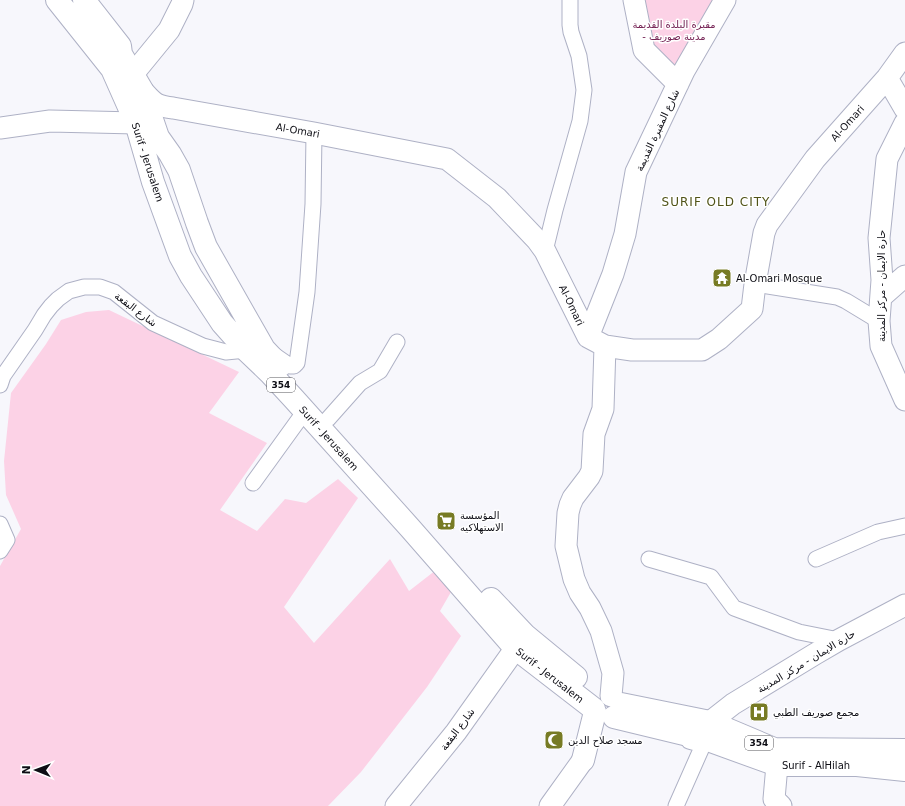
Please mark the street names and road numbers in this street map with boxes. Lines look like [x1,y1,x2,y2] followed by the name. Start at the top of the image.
[634,88,682,173] street label: شارع المقبرة القديمة
[829,103,866,143] street label: Al-Omari
[130,121,166,203] street label: Surif - Jerusalem
[275,121,321,140] street label: Al-Omari
[876,230,887,342] street label: حارة الايمان - مركز المدينة
[557,283,586,327] street label: Al-Omari
[112,290,159,329] street label: شارع البقعة
[267,378,295,392] road number: 354
[297,404,360,473] street label: Surif - Jerusalem
[755,628,857,695] street label: حارة الايمان - مركز المدينة
[514,646,586,705] street label: Surif - Jerusalem
[438,706,477,753] street label: شارع البقعة
[745,736,773,750] road number: 354
[782,760,850,771] street label: Surif - AlHilah

